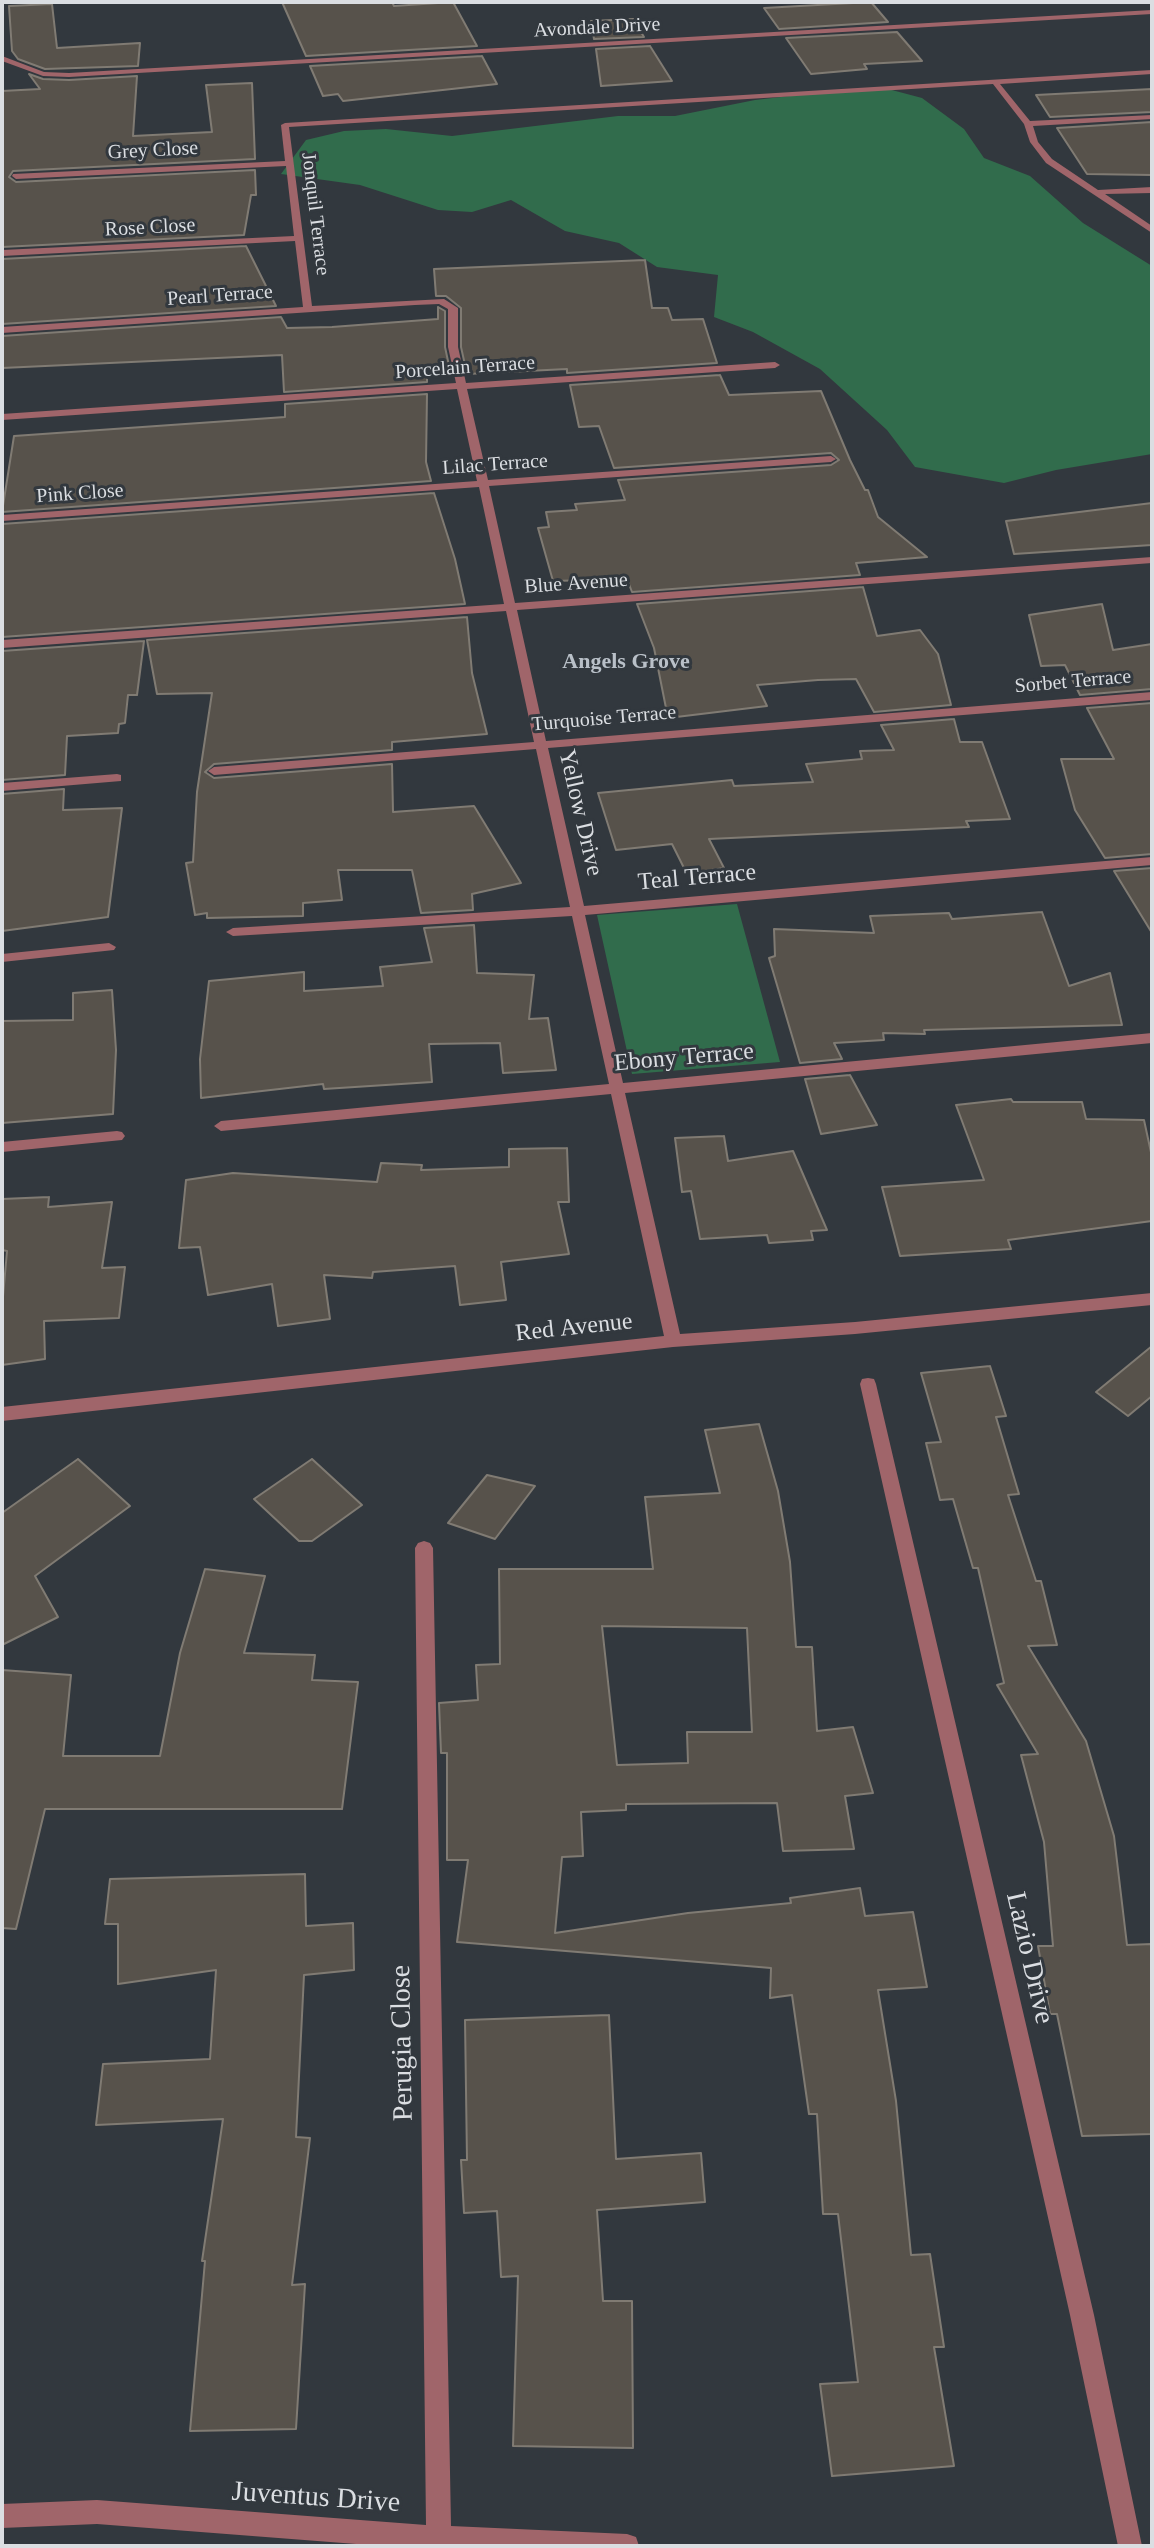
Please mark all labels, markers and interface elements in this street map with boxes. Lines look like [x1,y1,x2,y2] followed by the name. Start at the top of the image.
[533,13,661,43] street label: Avondale Drive
[107,137,199,165] street label: Grey Close
[296,151,334,277] street label: Jonquil Terrace
[104,214,196,242] street label: Rose Close
[166,280,274,312] street label: Pearl Terrace
[394,351,536,385] street label: Porcelain Terrace
[441,449,549,481] street label: Lilac Terrace
[36,479,124,509] street label: Pink Close
[524,568,628,600] street label: Blue Avenue
[562,649,690,675] district label: Angels Grove
[1014,665,1132,699] street label: Sorbet Terrace
[531,701,677,737] street label: Turquoise Terrace
[551,747,609,879] street label: Yellow Drive
[637,858,757,898] street label: Teal Terrace
[613,1038,755,1078] street label: Ebony Terrace
[514,1308,634,1348] street label: Red Avenue
[998,1889,1060,2027] street label: Lazio Drive
[385,1965,421,2121] street label: Perugia Close
[231,2475,401,2521] street label: Juventus Drive

